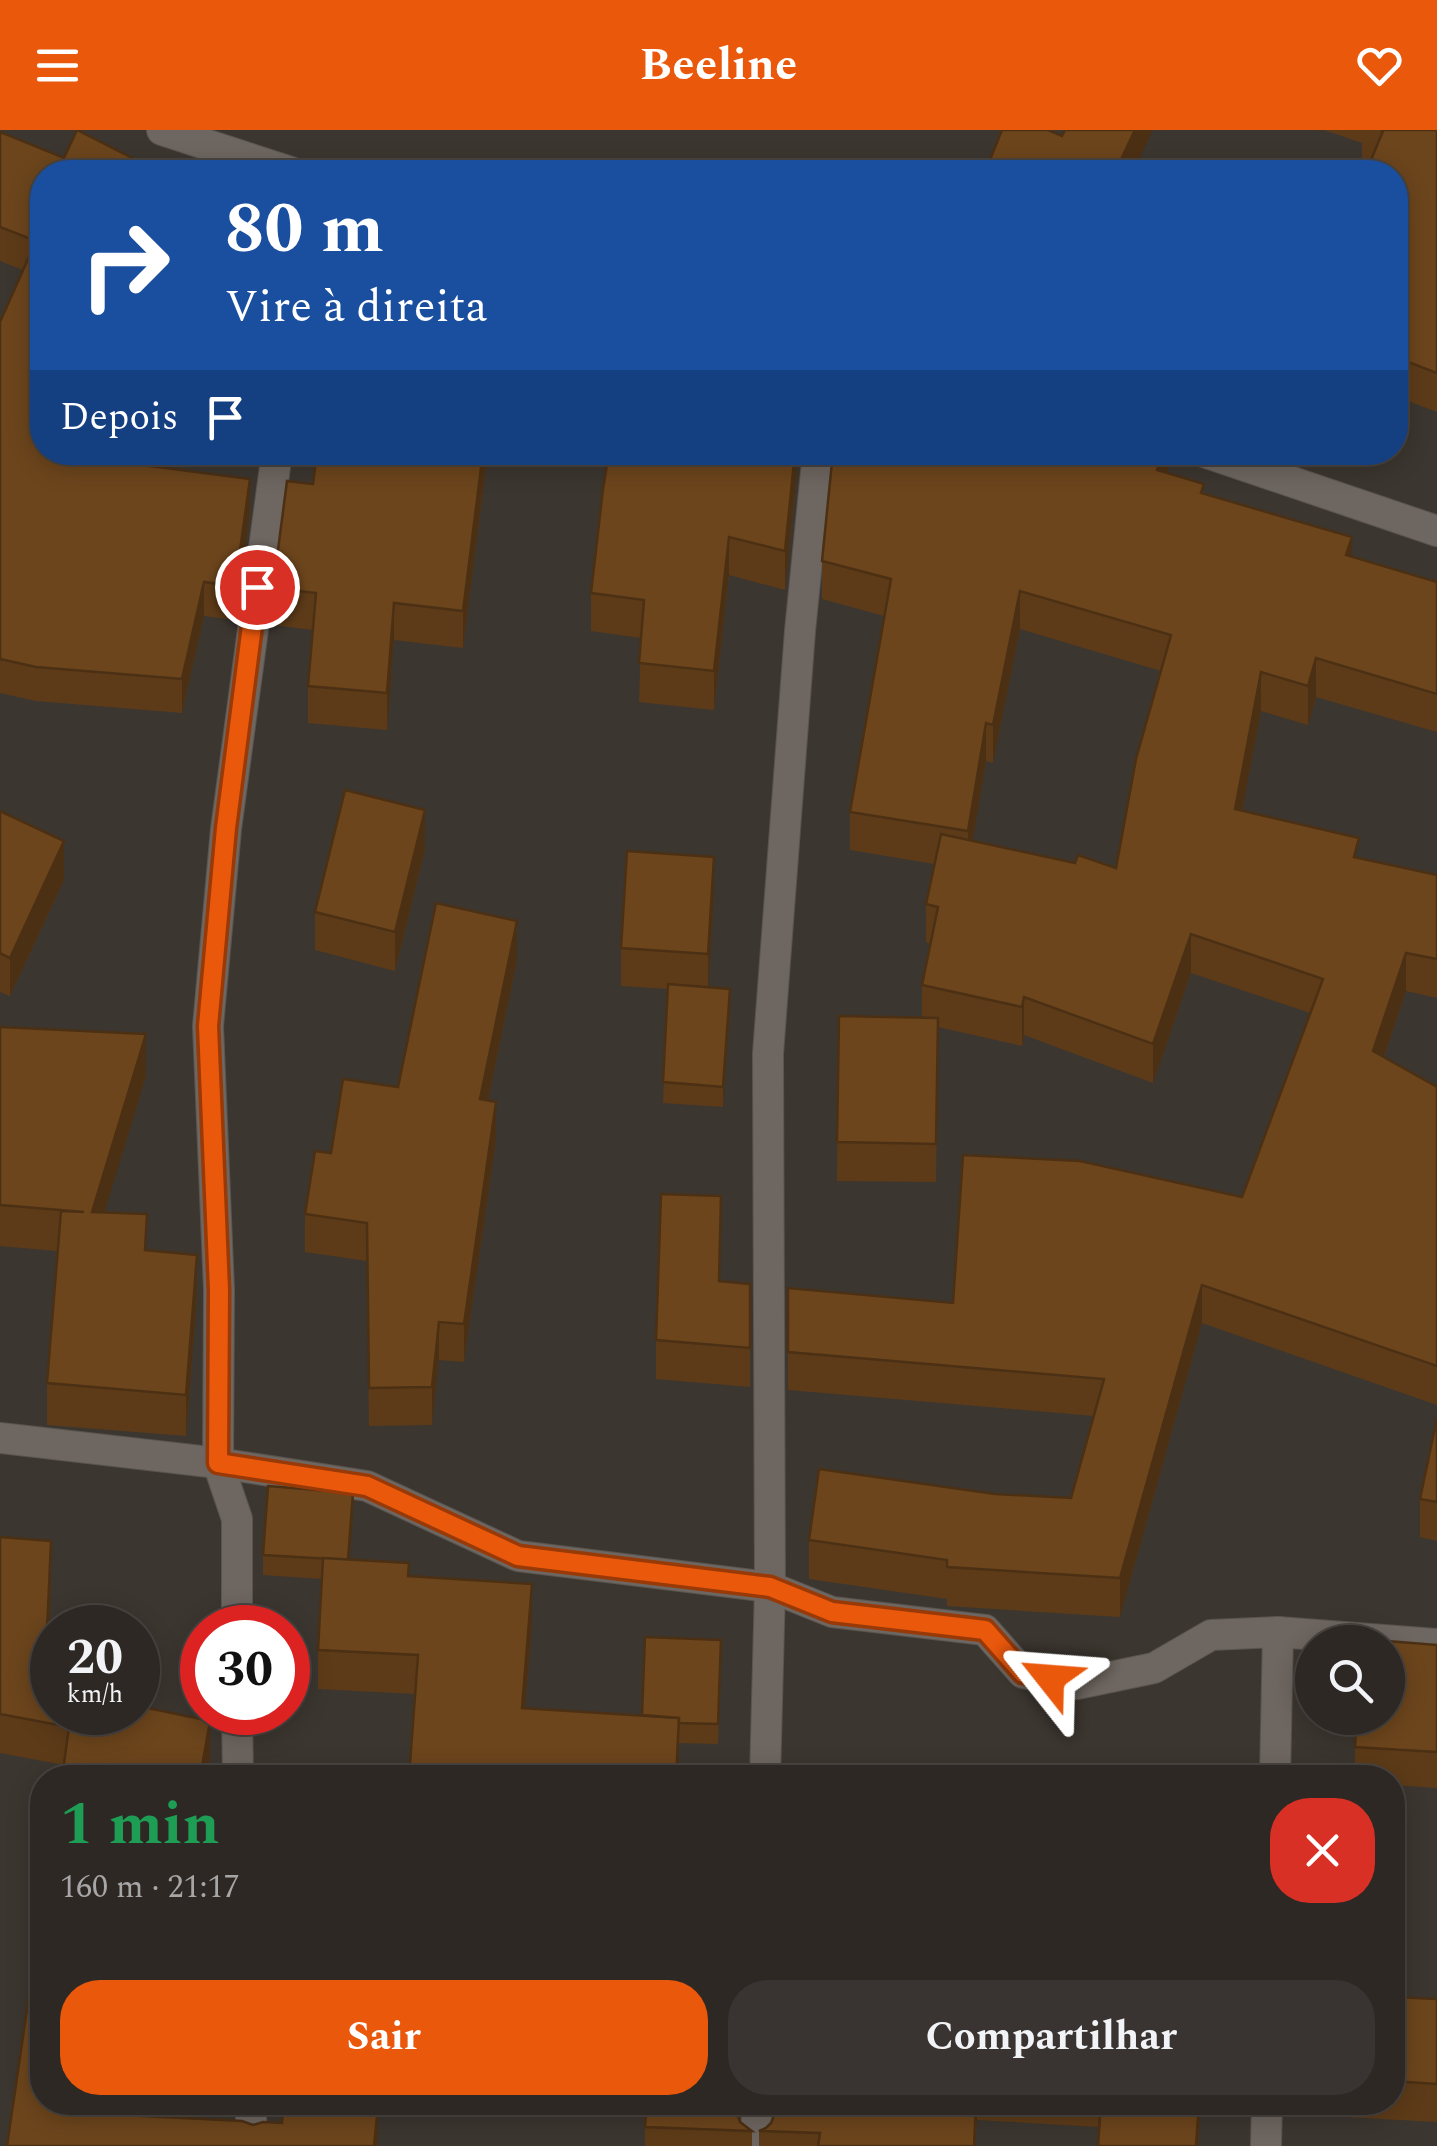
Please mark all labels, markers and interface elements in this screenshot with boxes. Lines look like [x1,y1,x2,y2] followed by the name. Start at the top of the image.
[640,31,797,100] text: Beeline
[30,38,85,93] icon: menu
[1352,38,1407,93] icon: heart
[225,177,384,283] text: 80 m
[60,200,190,330] icon: right
[225,273,487,342] text: Vire à direita
[60,389,178,447] text: Depois
[198,390,253,445] icon: arrive
[215,545,300,630] pin
[230,560,285,615] icon: arrive
[180,1605,310,1735] speed limit sign: 30
[67,1620,123,1696] text: 20
[1295,1625,1405,1735] map controls
[1295,1625,1405,1735] button: search
[998,1626,1102,1730] position arrow
[67,1676,123,1714] text: km/h
[60,1779,220,1871] text: 1 min
[1270,1798,1375,1903] button: close
[60,1863,240,1912] text: 160 m · 21:17
[60,1980,708,2095] button: Sair
[728,1980,1375,2095] button: Compartilhar

